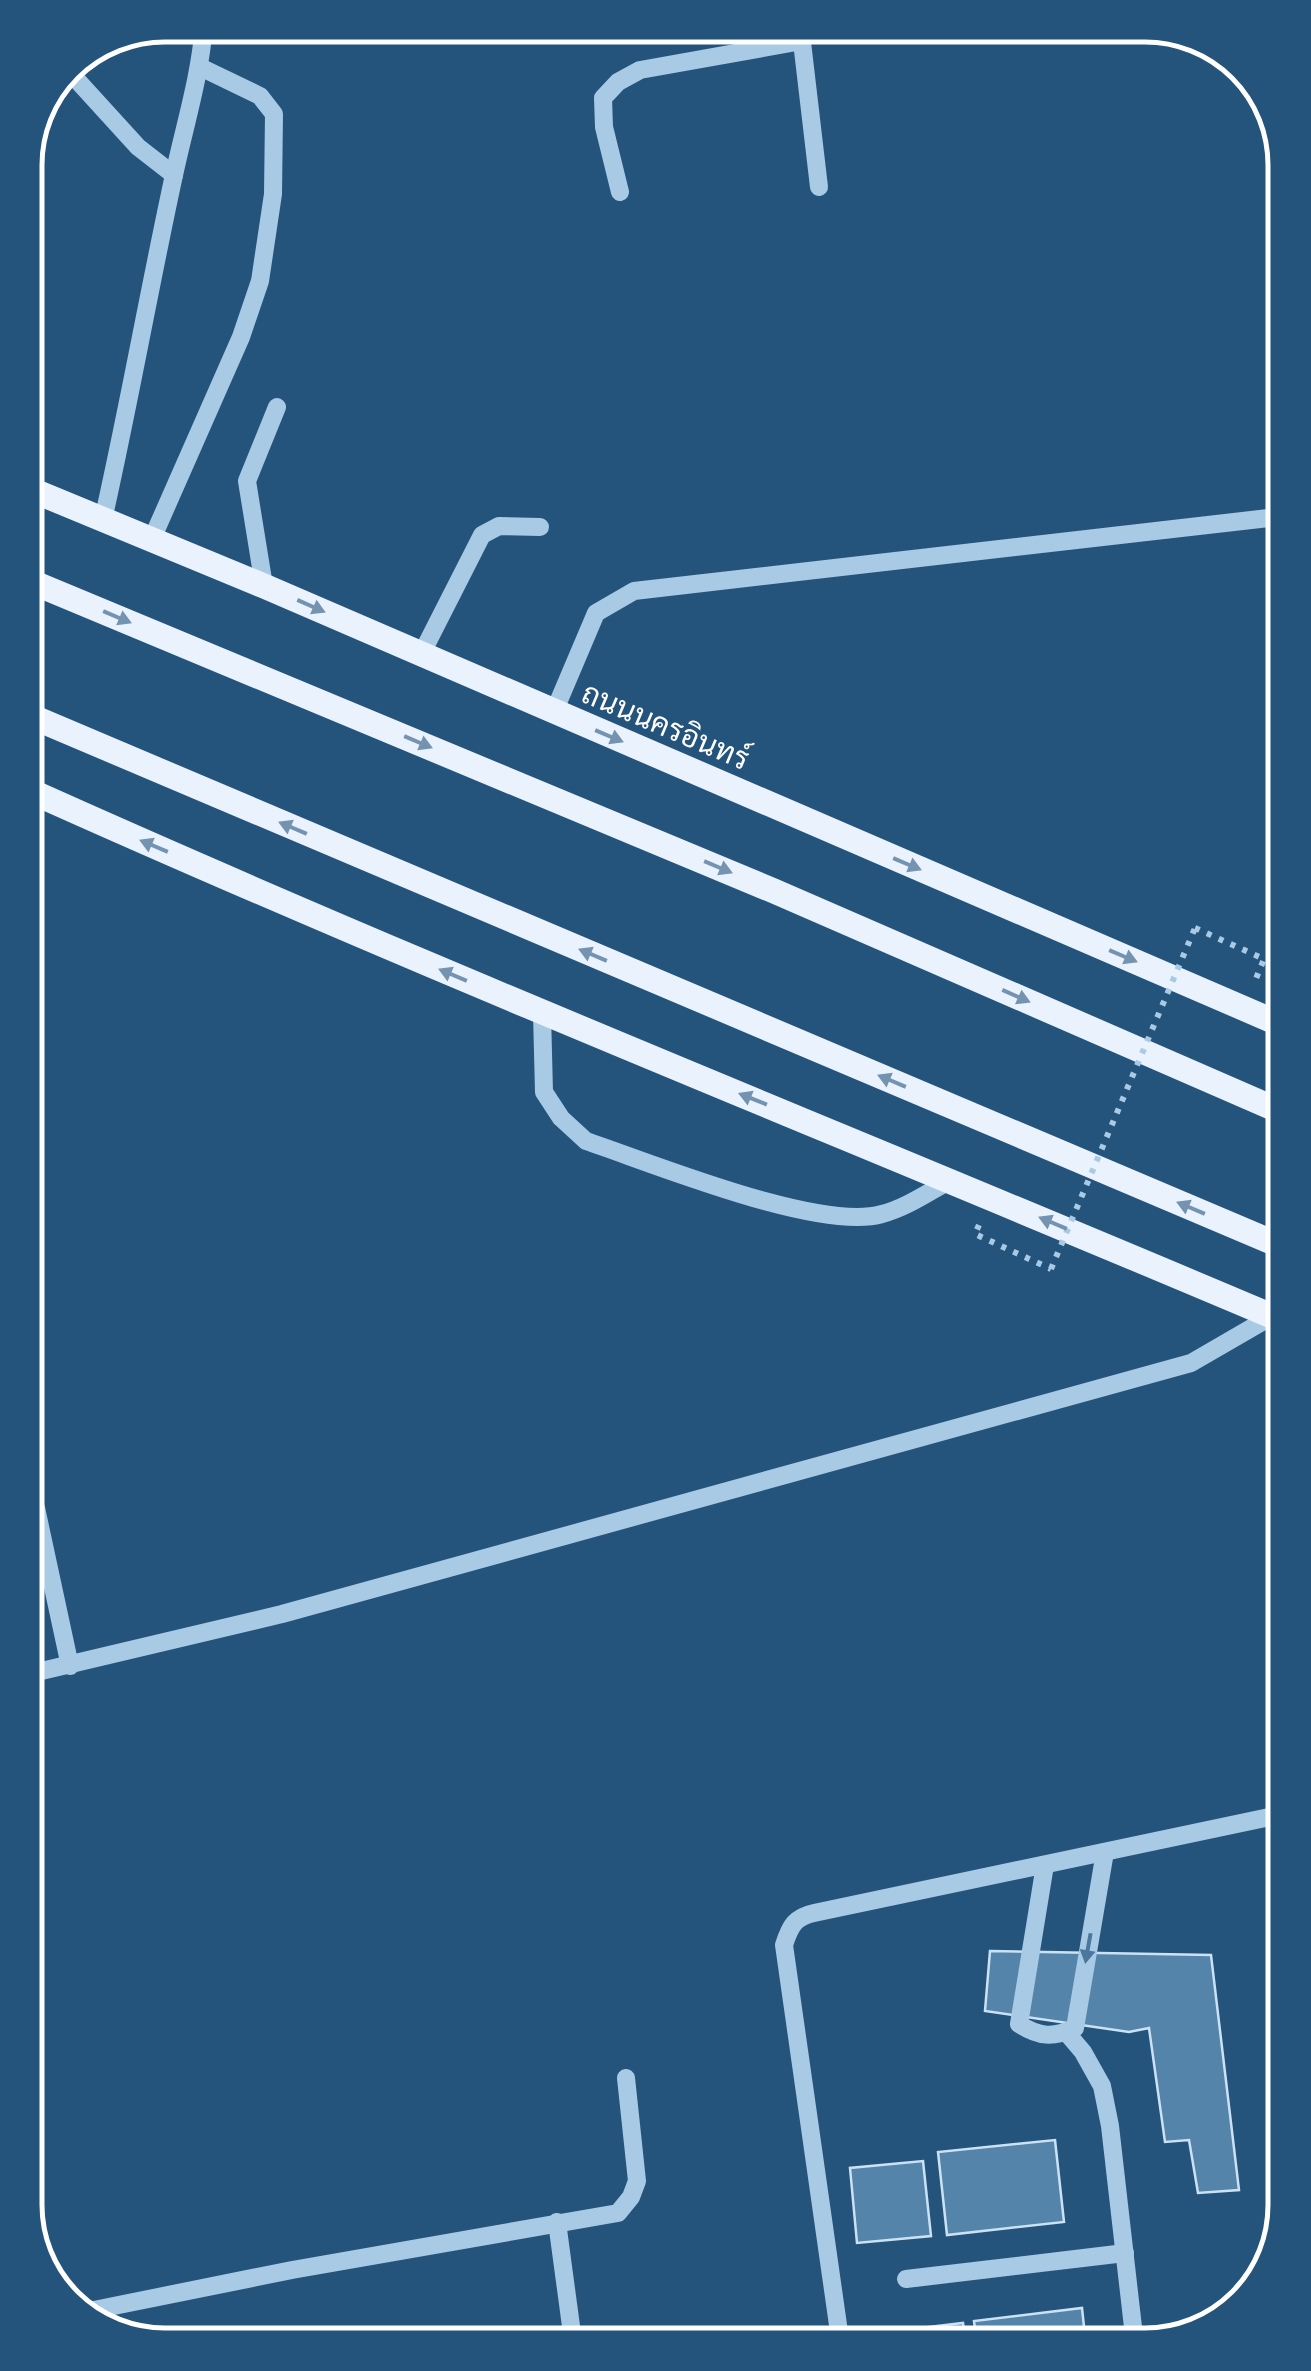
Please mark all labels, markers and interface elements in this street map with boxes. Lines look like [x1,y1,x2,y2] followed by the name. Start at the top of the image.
[296,598,325,614] one-way arrow
[103,610,133,626] one-way arrow
[576,671,756,779] street label: ถนนนครอินทร์
[594,728,624,744] one-way arrow
[403,734,432,750] one-way arrow
[279,820,308,836] one-way arrow
[139,838,169,854] one-way arrow
[892,856,922,872] one-way arrow
[703,859,732,875] one-way arrow
[578,946,608,962] one-way arrow
[1109,949,1139,965] one-way arrow
[438,967,468,983] one-way arrow
[1001,988,1031,1004] one-way arrow
[877,1073,907,1089] one-way arrow
[738,1091,768,1107] one-way arrow
[1176,1200,1206,1216] one-way arrow
[1038,1215,1068,1231] one-way arrow
[1080,1932,1095,1964] one-way arrow

